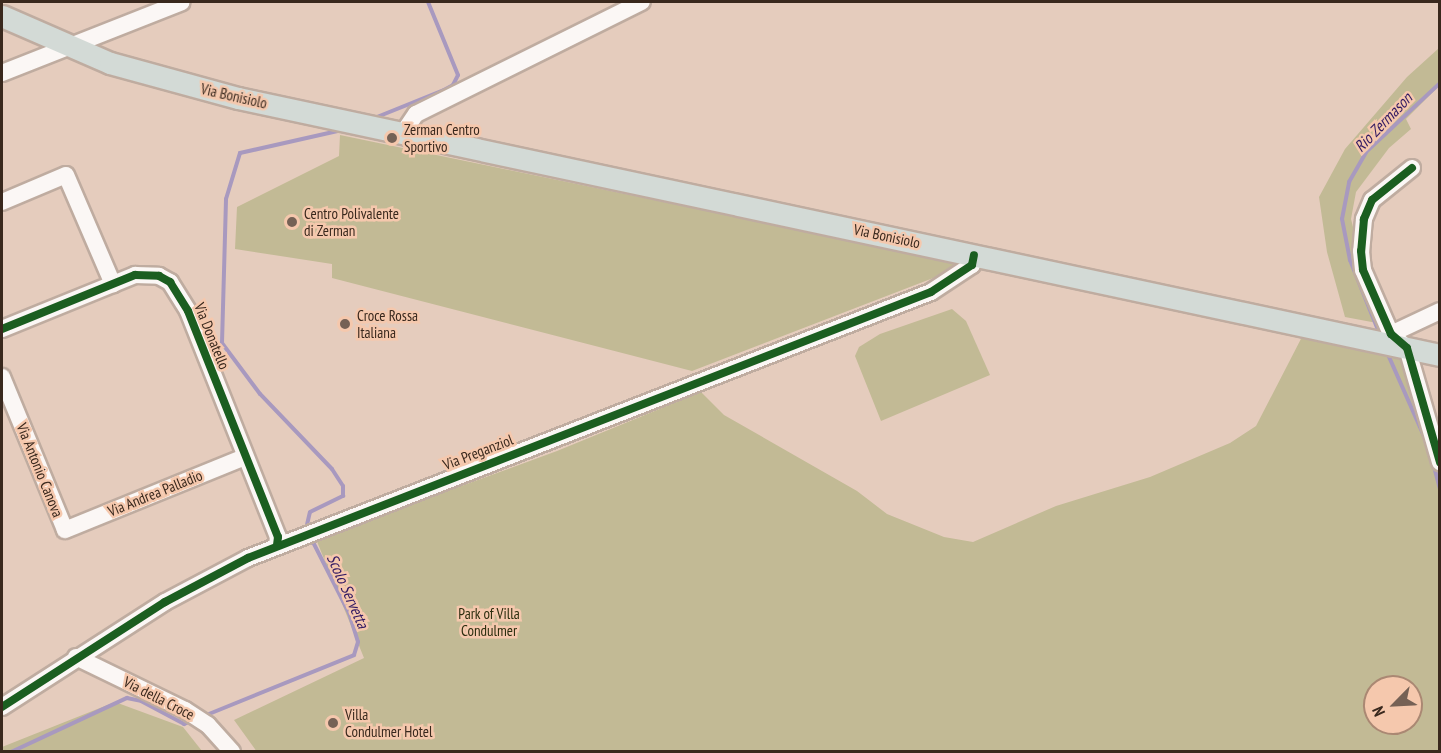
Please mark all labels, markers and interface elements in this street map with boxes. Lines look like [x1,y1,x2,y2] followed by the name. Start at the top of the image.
[199,80,269,112] street label: Via Bonisiolo
[1350,88,1416,156] water label: Rio Zermason
[404,120,480,155] place label: Zerman Centro Sportivo
[385,131,399,145] marker: Zerman Centro Sportivo
[304,204,399,239] place label: Centro Polivalente di Zerman
[285,215,299,229] marker: Centro Polivalente di Zerman
[852,220,922,252] street label: Via Bonisiolo
[191,300,233,372] street label: Via Donatello
[357,306,418,341] place label: Croce Rossa Italiana
[338,317,352,331] marker: Croce Rossa Italiana
[13,420,67,520] street label: Via Antonio Canova
[440,430,516,474] street label: Via Preganziol
[105,466,205,520] street label: Via Andrea Palladio
[323,551,373,631] water label: Scolo Servetta
[458,604,520,639] park label: Park of Villa Condulmer
[121,673,197,723] street label: Via della Croce
[1363,675,1423,735] north arrow
[1367,704,1389,720] text: N
[345,705,432,740] place label: Villa Condulmer Hotel
[326,716,340,730] marker: Villa Condulmer Hotel

